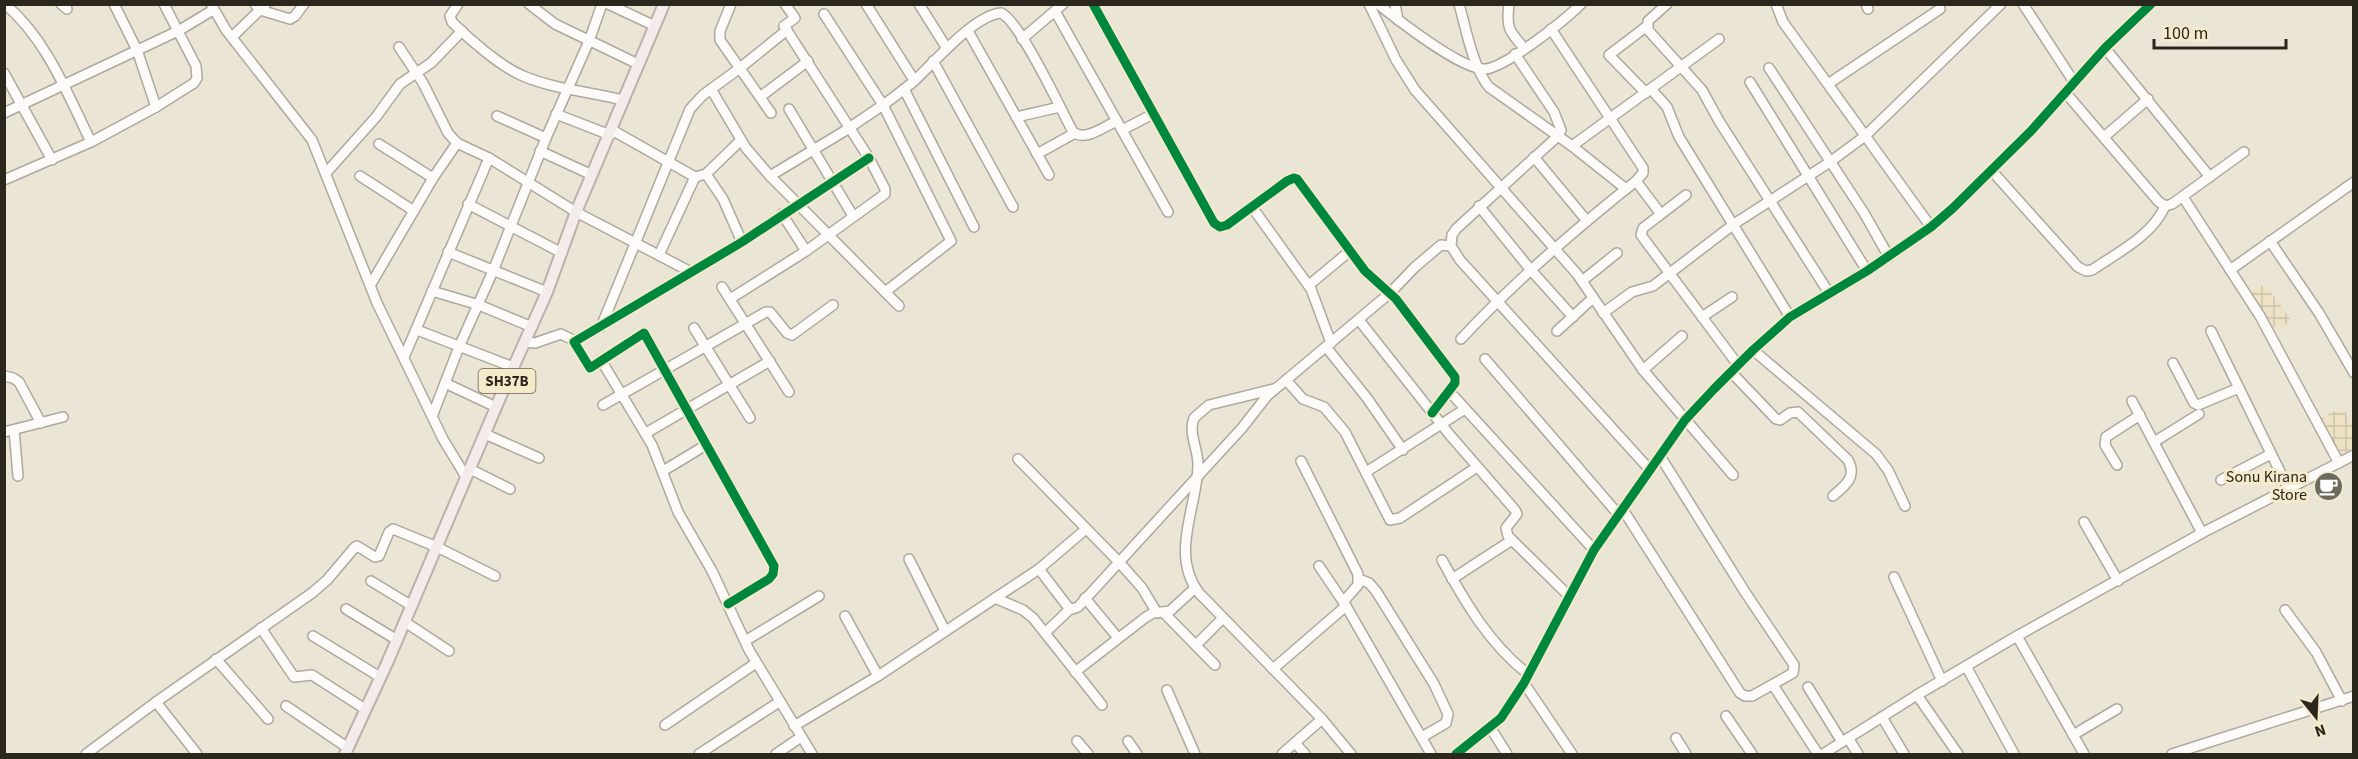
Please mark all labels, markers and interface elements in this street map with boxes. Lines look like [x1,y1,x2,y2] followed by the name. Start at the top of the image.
[2154,12,2286,50] scale bar
[2163,21,2208,46] text: 100 m
[478,369,536,393] road number: SH37B
[2226,466,2307,506] place label: Sonu Kirana Store
[2312,470,2344,502] cafe icon: Sonu Kirana Store
[2286,687,2346,747] north arrow
[2312,718,2329,742] text: N

